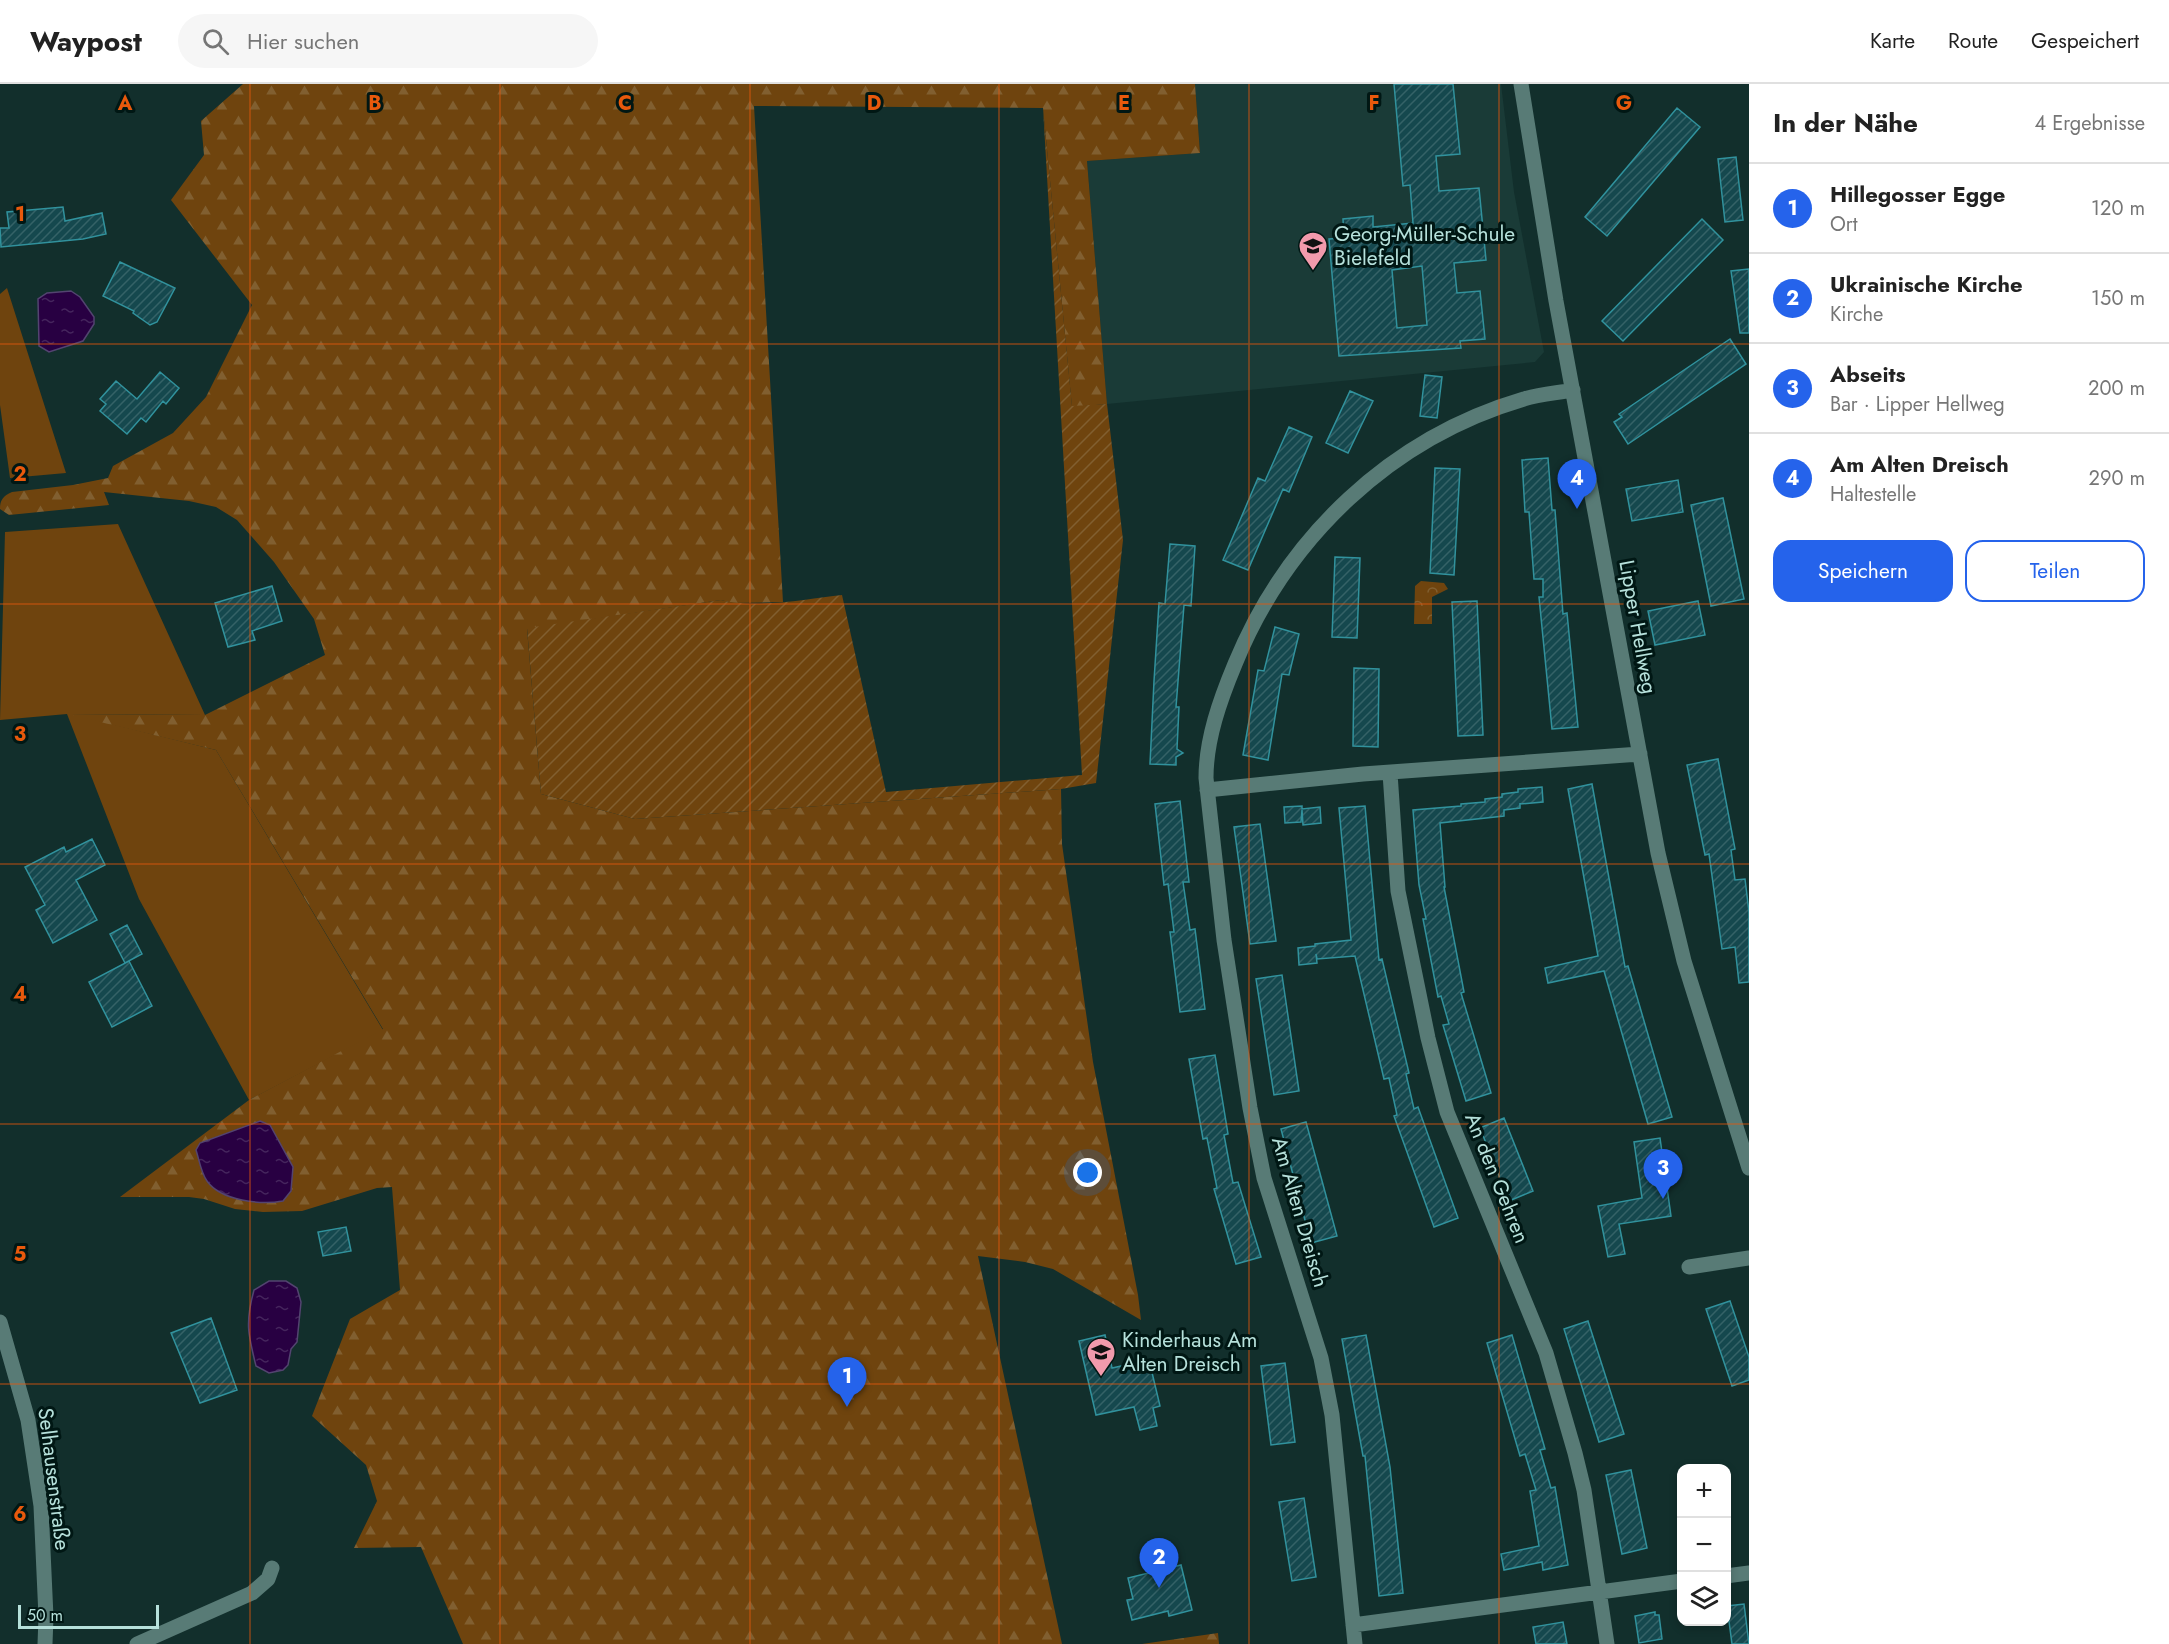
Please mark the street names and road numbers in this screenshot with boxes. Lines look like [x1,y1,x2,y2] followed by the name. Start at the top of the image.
[1611,558,1665,696] street label: Lipper Hellweg
[1457,1108,1537,1248] street label: An den Gehren
[1264,1133,1336,1291] street label: Am Alten Dreisch
[30,1406,78,1552] street label: Selhausenstraße

